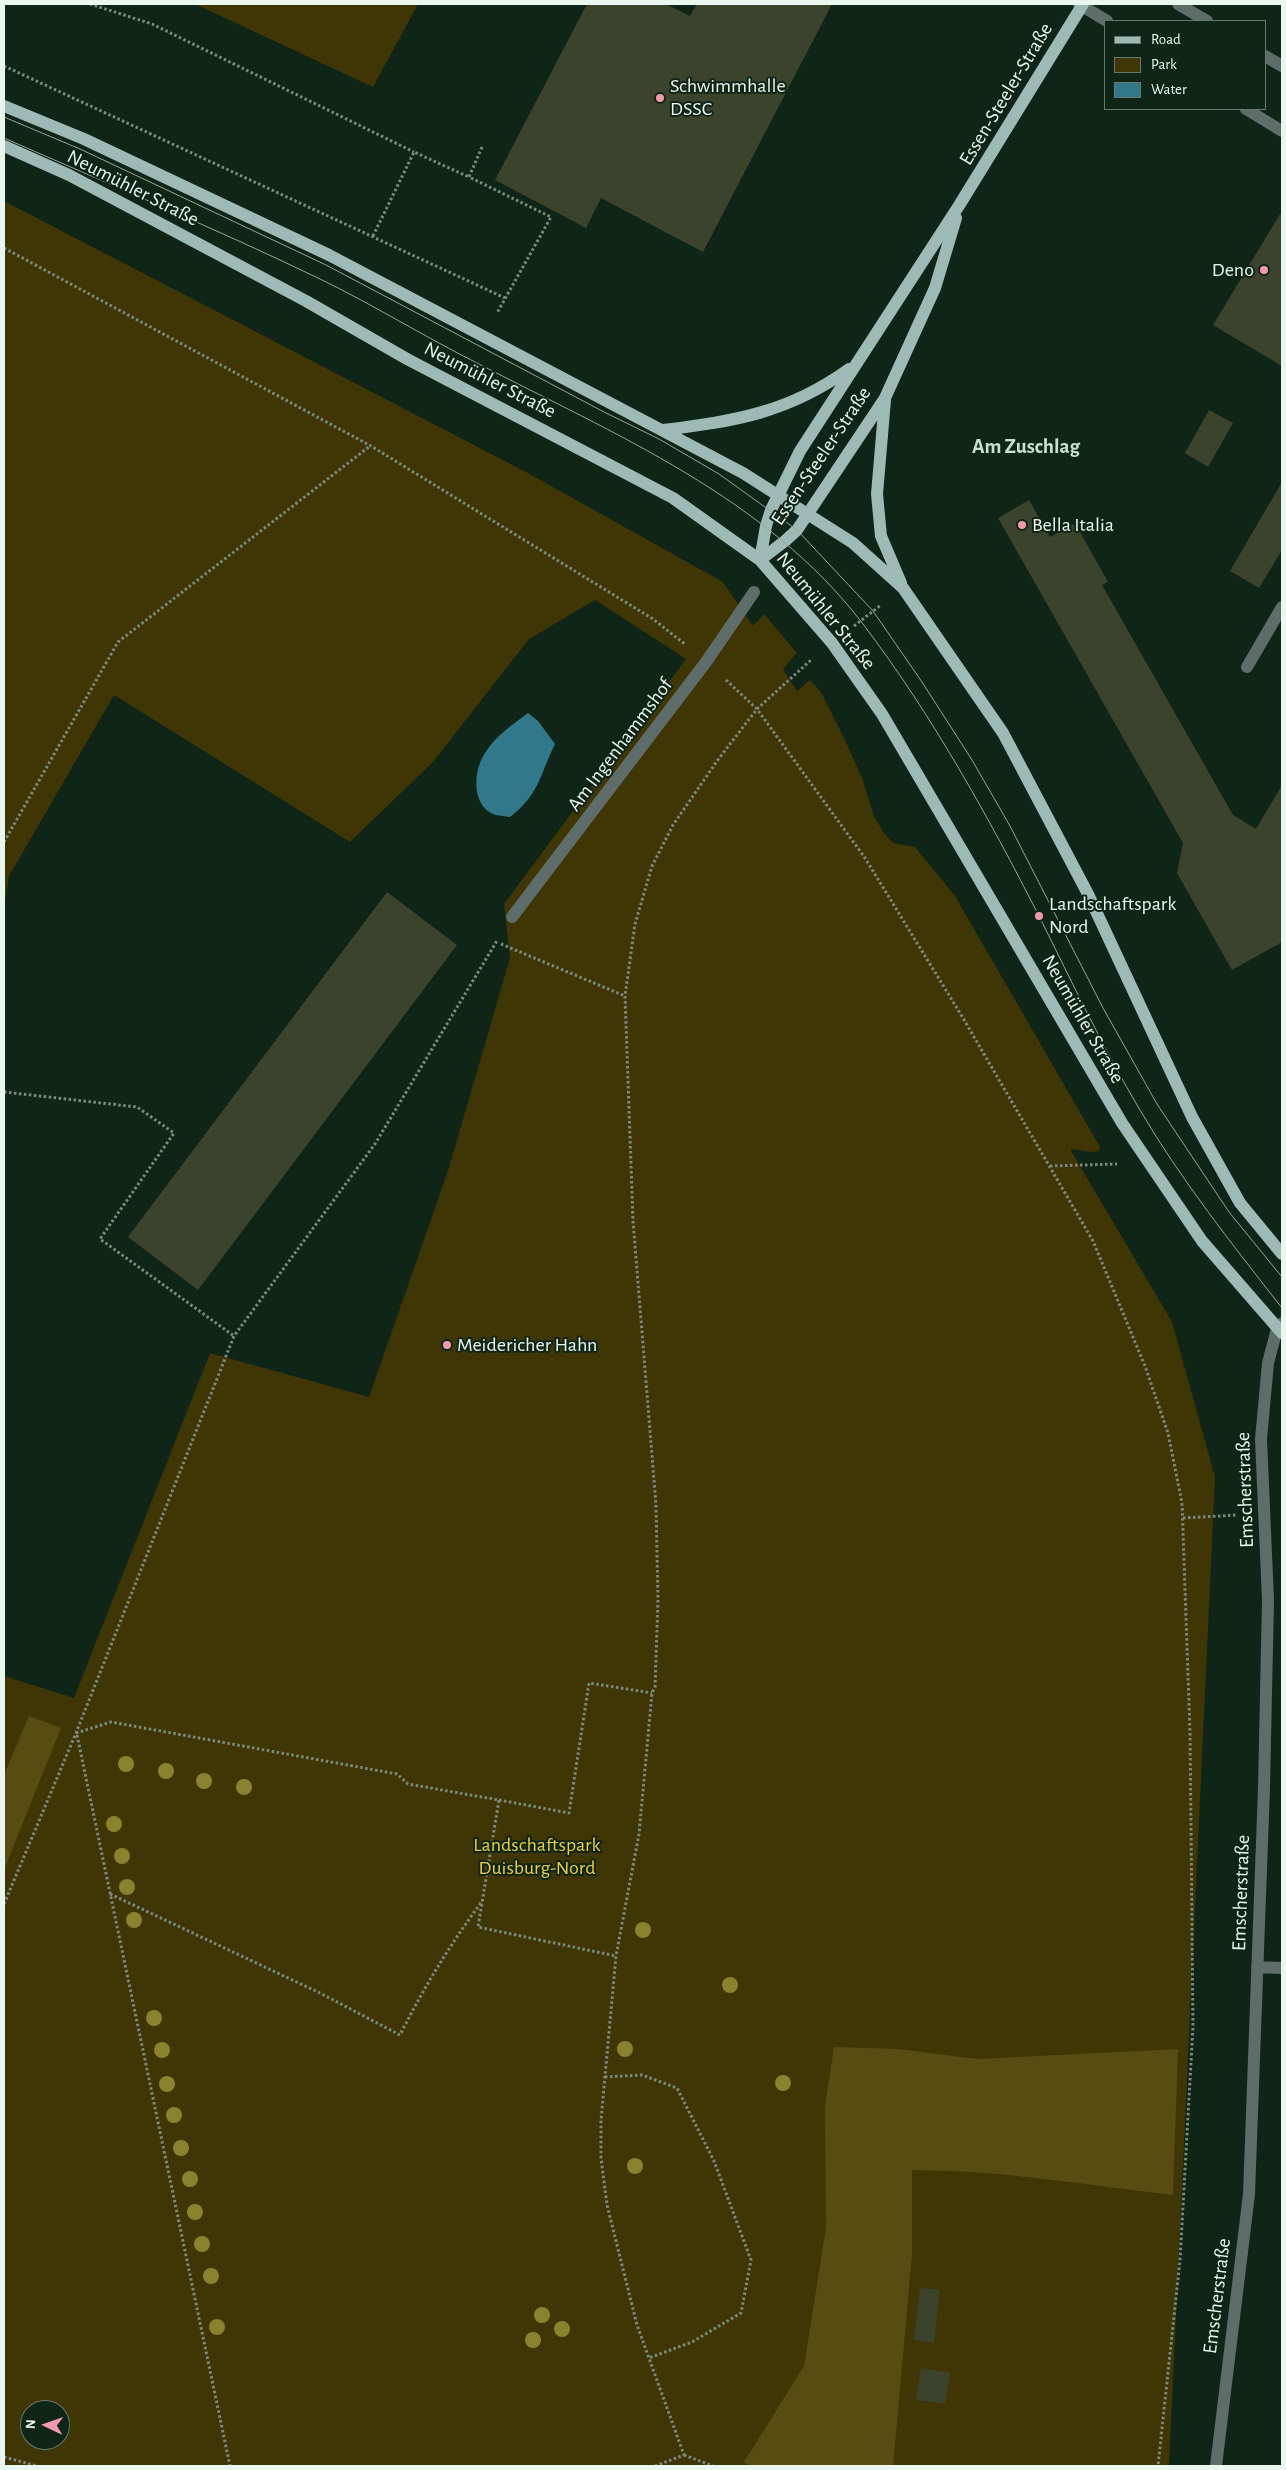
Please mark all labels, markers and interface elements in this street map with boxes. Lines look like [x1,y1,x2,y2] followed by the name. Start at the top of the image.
[954,18,1058,170] street label: Essen-Steeler-Straße
[1104,20,1266,110] legend
[1151,32,1181,47] text: Road
[1151,57,1177,72] text: Park
[670,74,786,121] place label: Schwimmhalle DSSC
[1151,82,1187,97] text: Water
[654,92,666,104] marker: Schwimmhalle DSSC
[63,144,203,232] street label: Neumühler Straße
[1212,258,1254,282] place label: Deno
[1258,264,1270,276] marker: Deno
[420,336,560,424] street label: Neumühler Straße
[766,382,876,530] street label: Essen-Steeler-Straße
[972,434,1080,460] district label: Am Zuschlag
[1032,513,1114,537] place label: Bella Italia
[1016,519,1028,531] marker: Bella Italia
[771,547,881,675] street label: Neumühler Straße
[562,674,678,816] street label: Am Ingenhammshof
[1049,892,1176,939] place label: Landschaftspark Nord
[1033,910,1045,922] marker: Landschaftspark Nord
[1036,950,1130,1088] street label: Neumühler Straße
[457,1333,597,1357] place label: Meidericher Hahn
[441,1339,453,1351] marker: Meidericher Hahn
[1231,1432,1259,1548] street label: Emscherstraße
[473,1833,601,1880] park label: Landschaftspark Duisburg-Nord
[1227,1835,1255,1951] street label: Emscherstraße
[1198,2237,1236,2355] street label: Emscherstraße
[20,2400,70,2450] north arrow
[24,2419,38,2430] text: N

